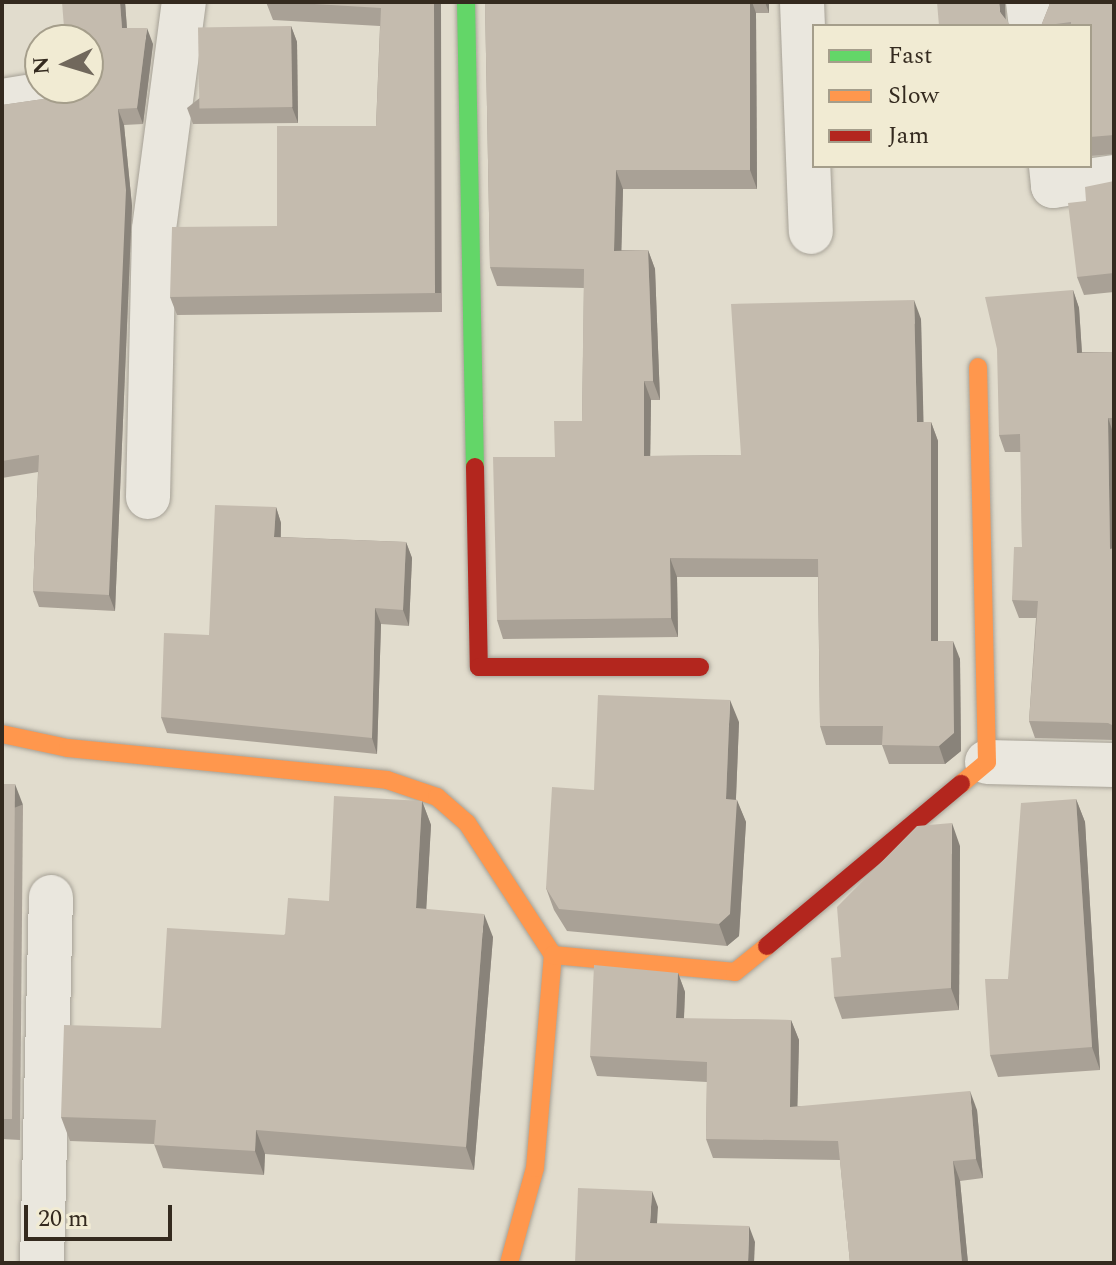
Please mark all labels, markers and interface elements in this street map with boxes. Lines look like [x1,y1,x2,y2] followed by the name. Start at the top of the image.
[24,24,104,104] north arrow
[812,24,1092,168] legend
[888,38,933,74] text: Fast
[24,55,59,76] text: N
[888,78,939,114] text: Slow
[888,118,929,154] text: Jam
[28,1189,176,1239] scale bar
[38,1201,89,1237] text: 20 m

